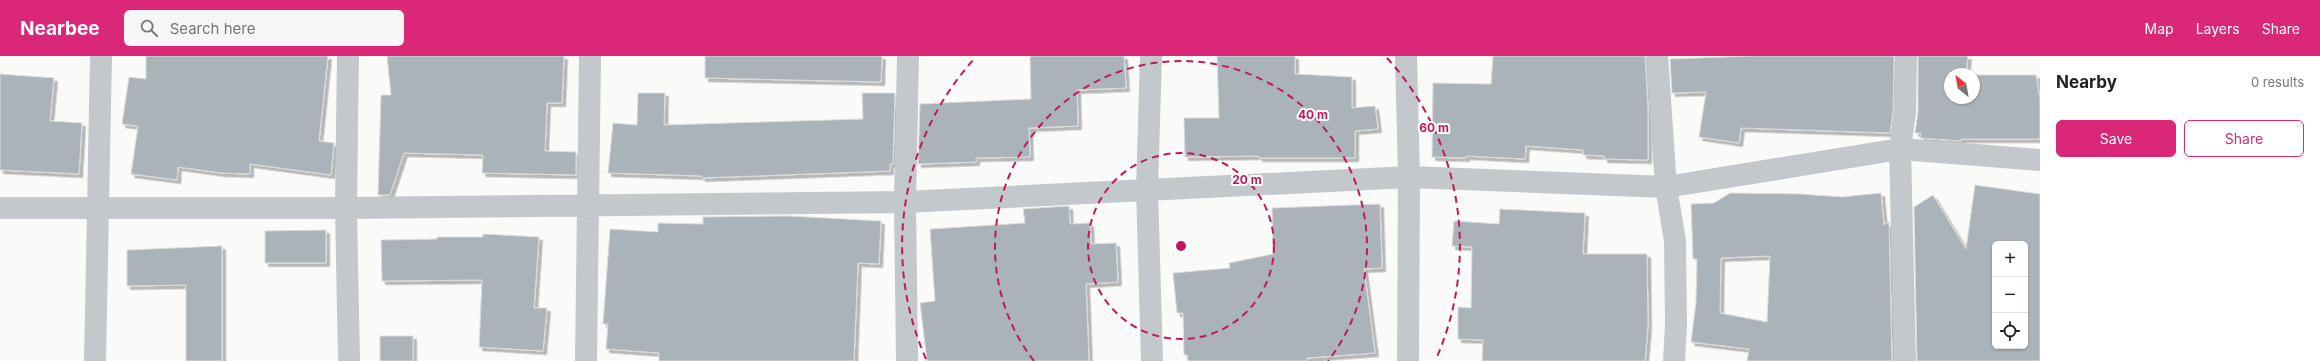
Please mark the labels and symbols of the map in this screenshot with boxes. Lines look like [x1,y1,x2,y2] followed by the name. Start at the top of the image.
[1944,68,1980,104] north arrow
[1298,107,1328,122] text: 40 m
[1419,120,1449,135] text: 60 m
[1232,172,1262,187] text: 20 m
[1174,239,1188,253] centre of rings

